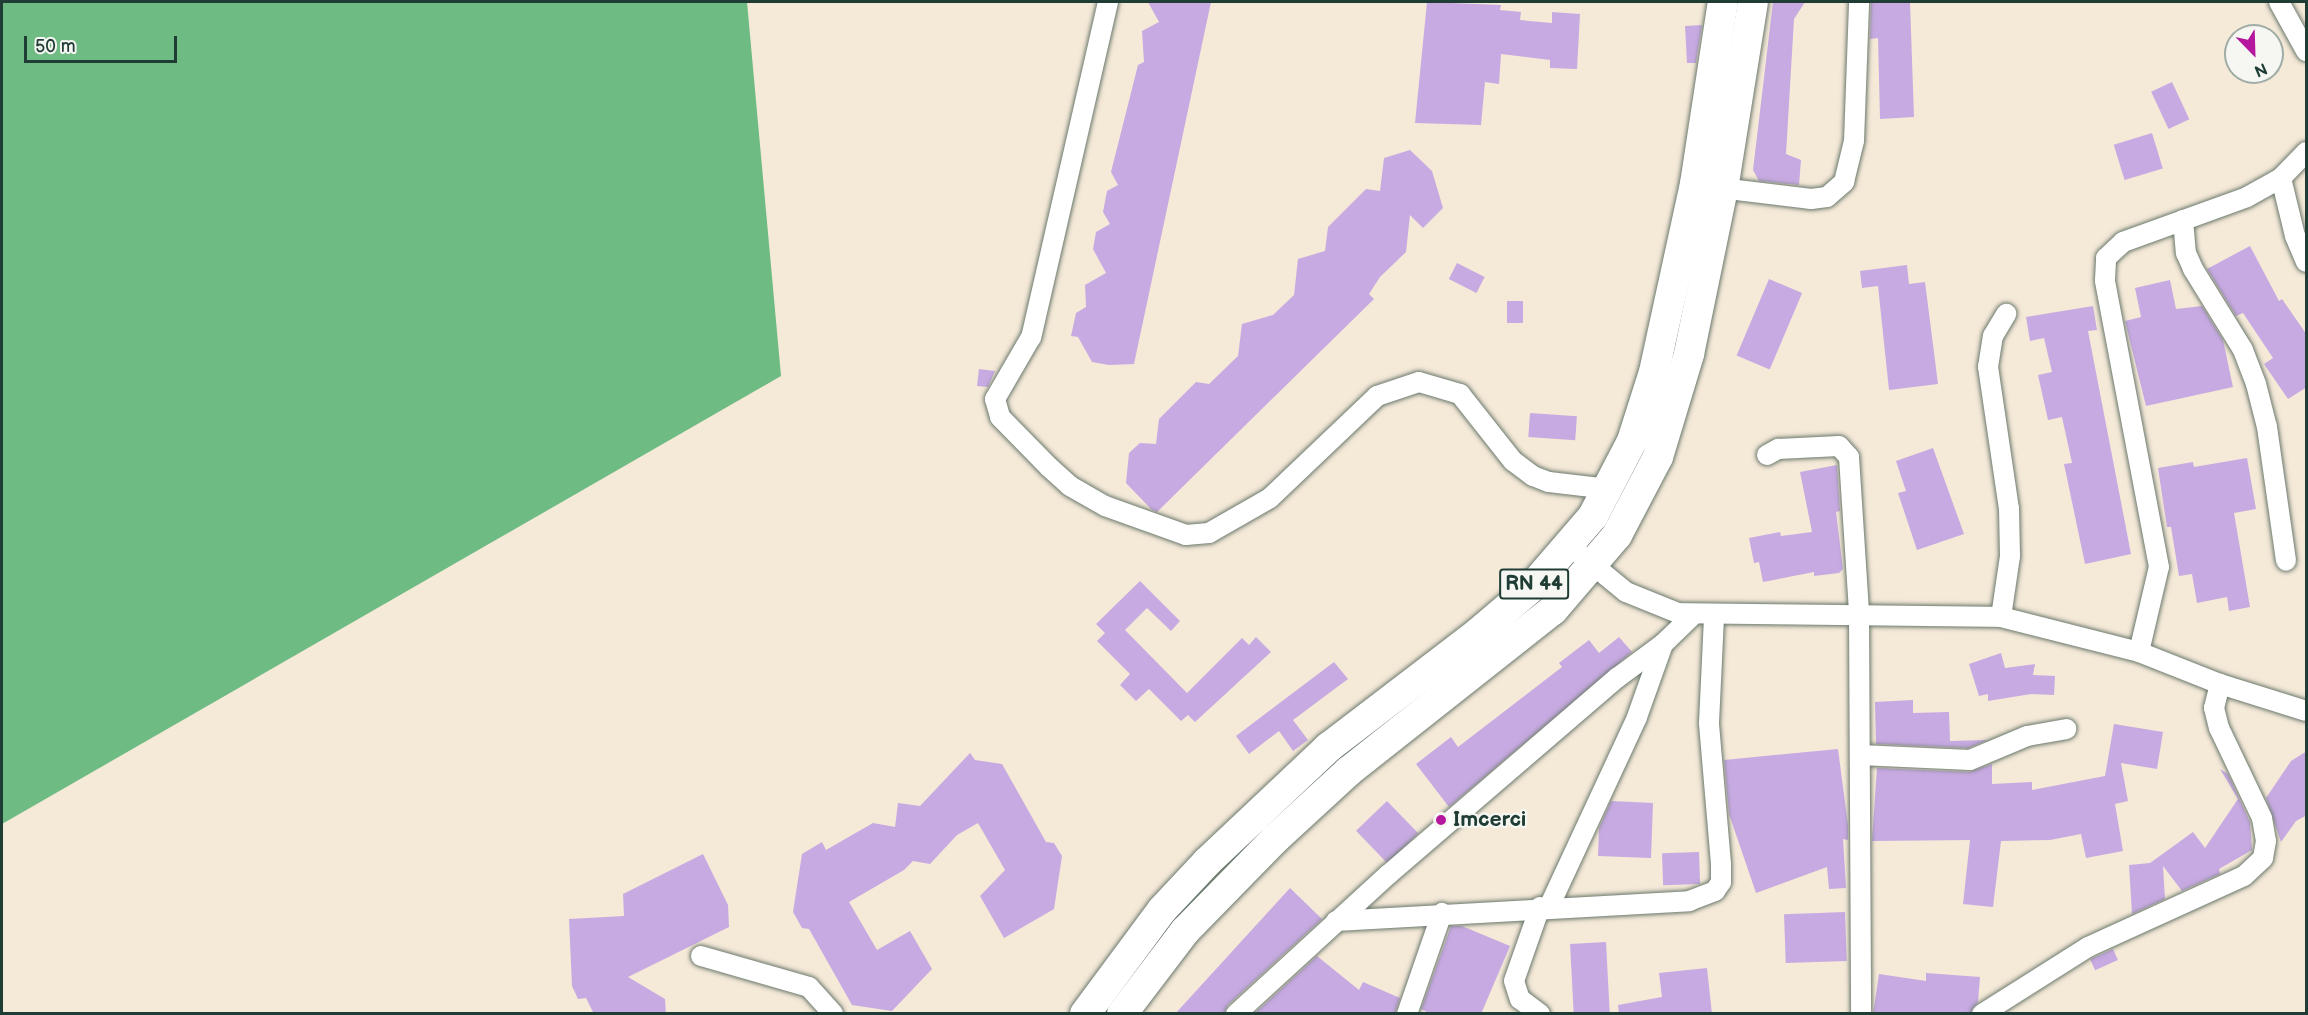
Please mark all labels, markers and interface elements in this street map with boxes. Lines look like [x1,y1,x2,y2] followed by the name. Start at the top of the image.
[27,24,180,62] scale bar
[2224,24,2284,84] north arrow
[35,36,76,57] text: 50 m
[2251,58,2270,80] text: N
[1498,567,1570,601] road number: RN 44
[1453,807,1526,833] place label: Imcerci
[1434,813,1448,827] marker: Imcerci

